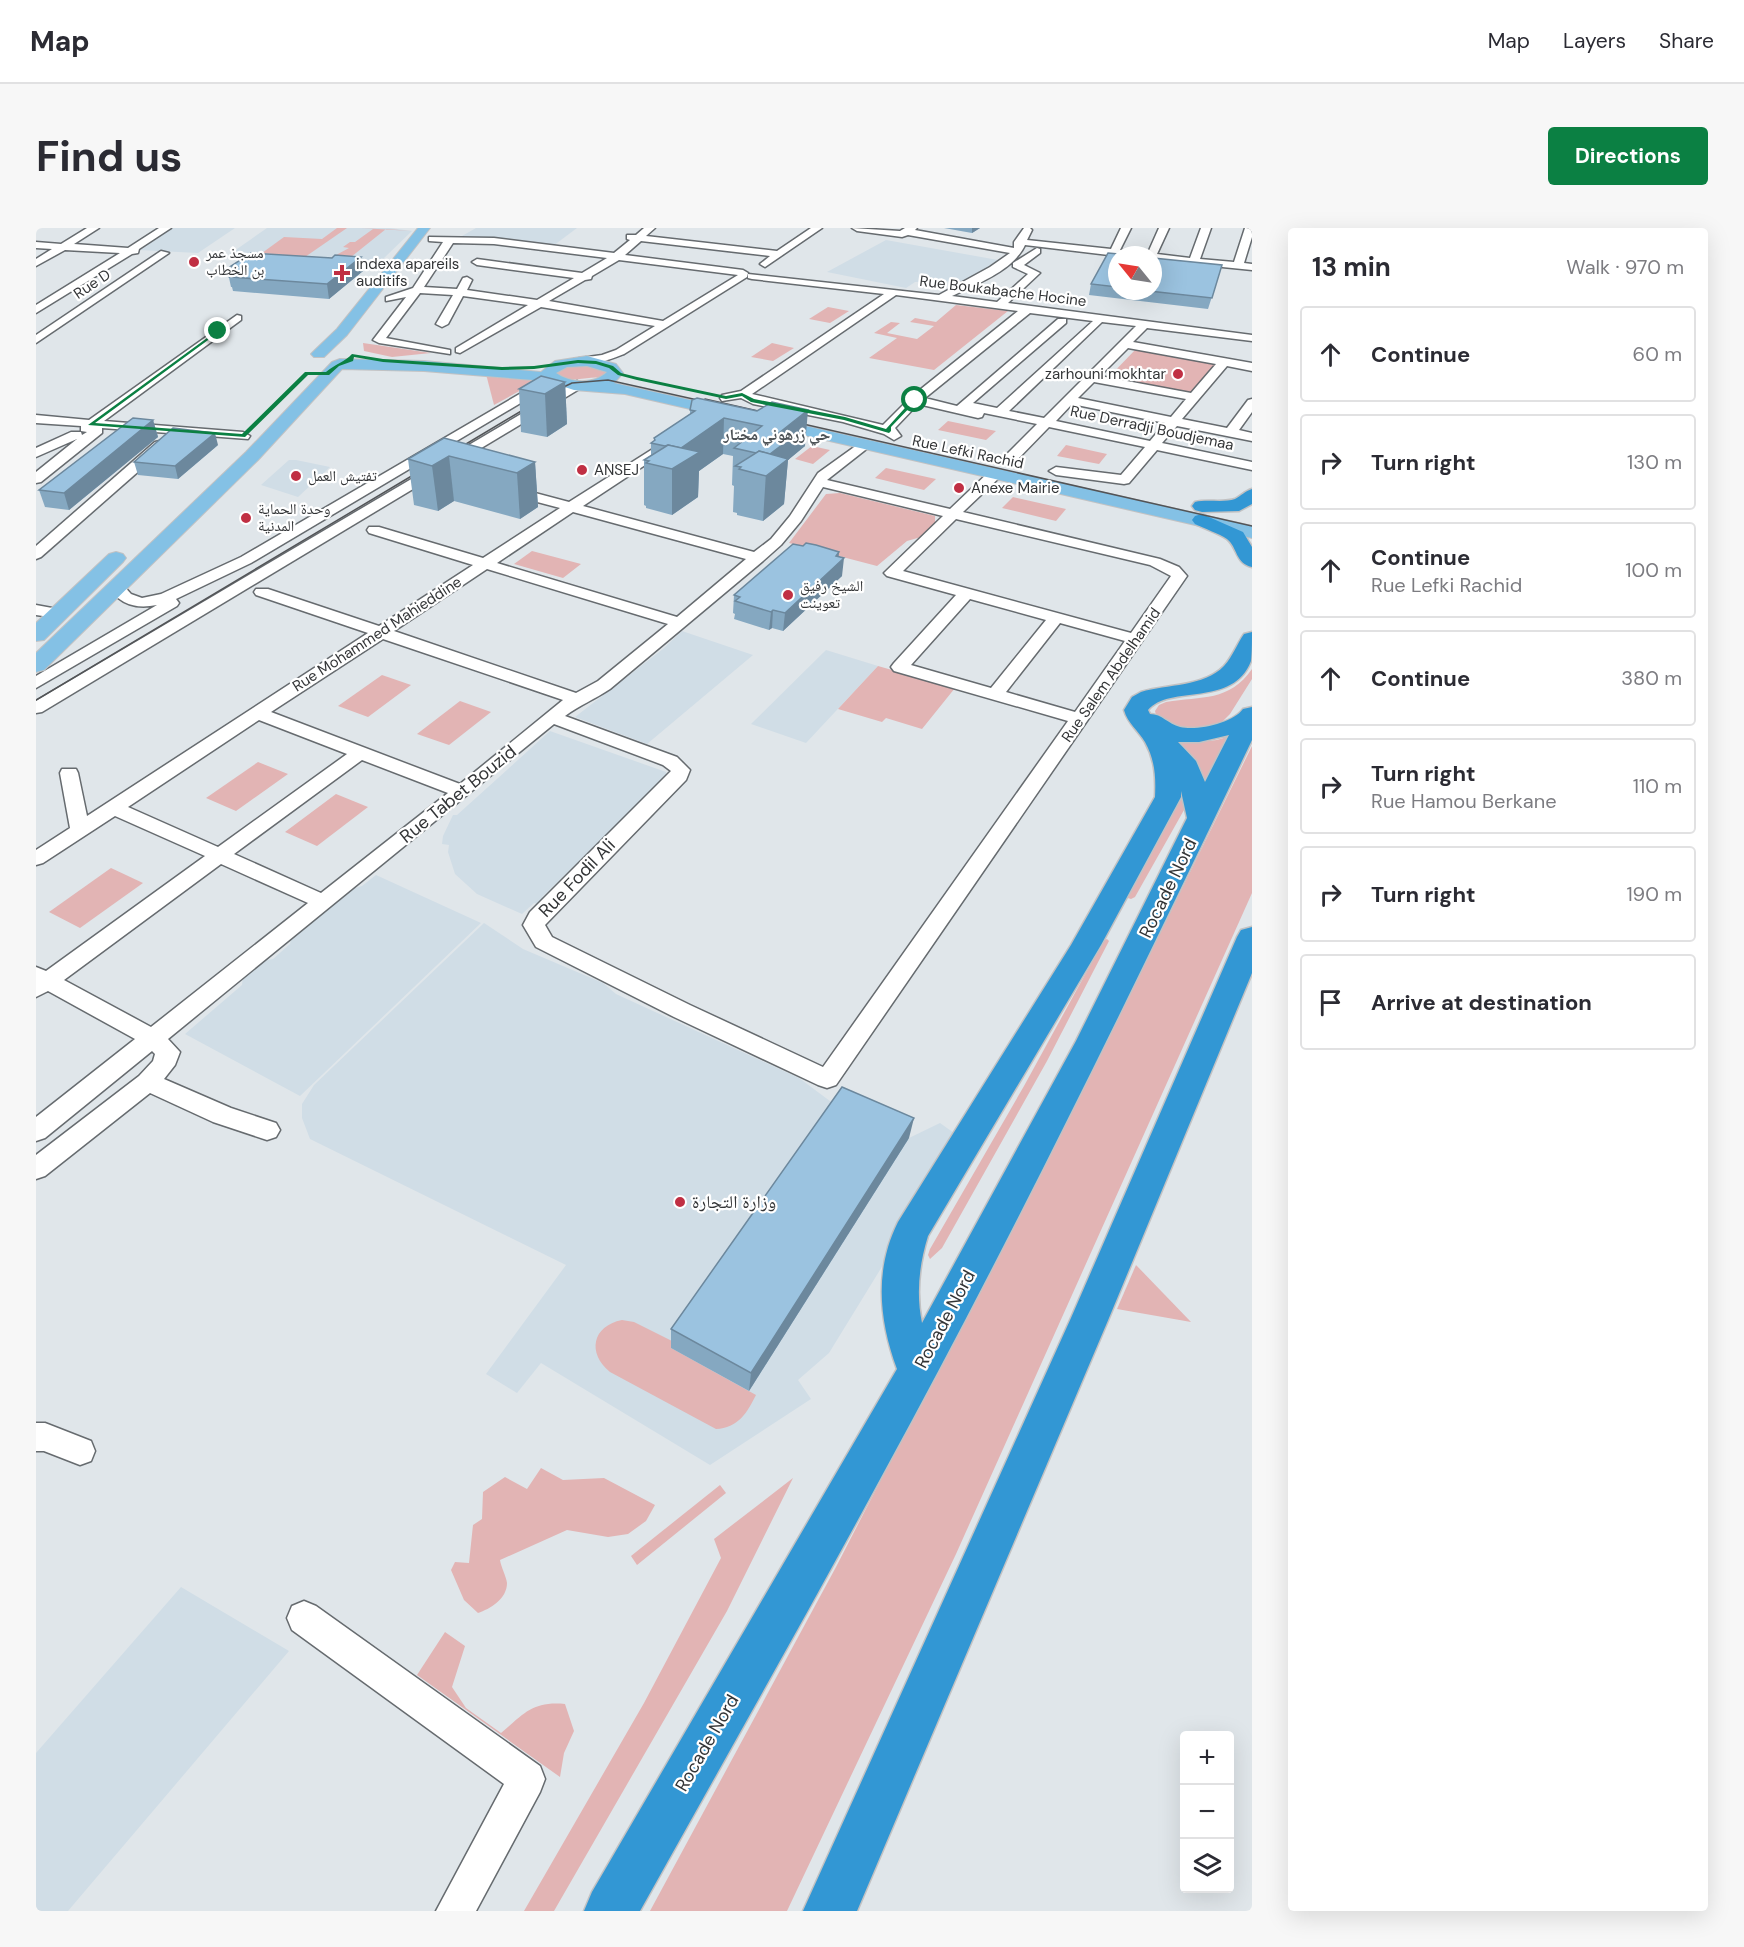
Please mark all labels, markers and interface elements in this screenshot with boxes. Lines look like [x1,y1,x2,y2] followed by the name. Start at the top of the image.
[30,23,90,60] text: Map
[1488,27,1530,55] text: Map
[1563,27,1626,55] text: Layers
[1659,27,1714,55] text: Share
[1548,127,1708,185] button: Directions
[36,129,182,184] text: Find us
[205,243,264,280] place label: مسجذ عمر بن الخطاب
[1108,246,1162,300] north arrow
[1312,250,1391,284] text: 13 min
[356,254,459,291] place label: indexa apareils auditifs
[1566,254,1684,280] text: Walk · 970 m
[187,255,201,269] marker: مسجذ عمر بن الخطاب
[70,264,114,304] street label: Rue D
[333,264,351,282] marker: indexa apareils auditifs
[918,271,1088,311] street label: Rue Boukabache Hocine
[204,317,230,343] route end
[1314,338,1347,371] icon: ahead
[1371,340,1470,369] text: Continue
[1633,341,1682,367] text: 60 m
[1045,364,1166,384] place label: zarhouni mokhtar
[1171,367,1185,381] marker: zarhouni mokhtar
[901,386,927,412] route start
[1068,401,1236,455] street label: Rue Derradji Boudjemaa
[723,424,831,446] district label: حي زرهوني مختار
[910,430,1026,474] street label: Rue Lefki Rachid
[1314,446,1347,479] icon: right
[1371,448,1476,477] text: Turn right
[1627,449,1682,475] text: 130 m
[594,460,639,480] place label: ANSEJ
[575,463,589,477] marker: ANSEJ
[308,466,378,486] place label: تفتيش العمل
[289,469,303,483] marker: تفتيش العمل
[971,478,1059,498] place label: Anexe Mairie
[952,481,966,495] marker: Anexe Mairie
[258,499,330,536] place label: وحدة الحماية المدنية
[239,511,253,525] marker: وحدة الحماية المدنية
[1371,543,1470,572] text: Continue
[1314,554,1347,587] icon: ahead
[1625,557,1682,583] text: 100 m
[289,572,465,696] street label: Rue Mohammed Mahieddine
[1371,572,1522,598] text: Rue Lefki Rachid
[800,576,863,613] place label: الشيخ رفيق تعوينت
[781,588,795,602] marker: الشيخ رفيق تعوينت
[1057,604,1165,746] street label: Rue Salem Abdelhamid
[1314,662,1347,695] icon: ahead
[1371,664,1470,693] text: Continue
[1621,665,1682,691] text: 380 m
[395,740,521,848] street label: Rue Tabet Bouzid
[1371,759,1476,788] text: Turn right
[1314,770,1347,803] icon: right
[1633,773,1682,799] text: 110 m
[1371,788,1557,814] text: Rue Hamou Berkane
[533,833,621,923] street label: Rue Fodil Ali
[1134,834,1202,942] street label: Rocade Nord
[1314,878,1347,911] icon: right
[1371,880,1476,909] text: Turn right
[1626,881,1682,907] text: 190 m
[1314,986,1347,1019] icon: arrive
[1371,988,1592,1017] text: Arrive at destination
[692,1190,776,1214] place label: وزارة التجارة
[673,1195,687,1209] marker: وزارة التجارة
[909,1266,981,1372] street label: Rocade Nord
[670,1690,744,1796] street label: Rocade Nord
[1180,1731,1234,1893] map controls
[1180,1731,1234,1785] button: +
[1180,1785,1234,1839] button: −
[1180,1839,1234,1893] button: layers

